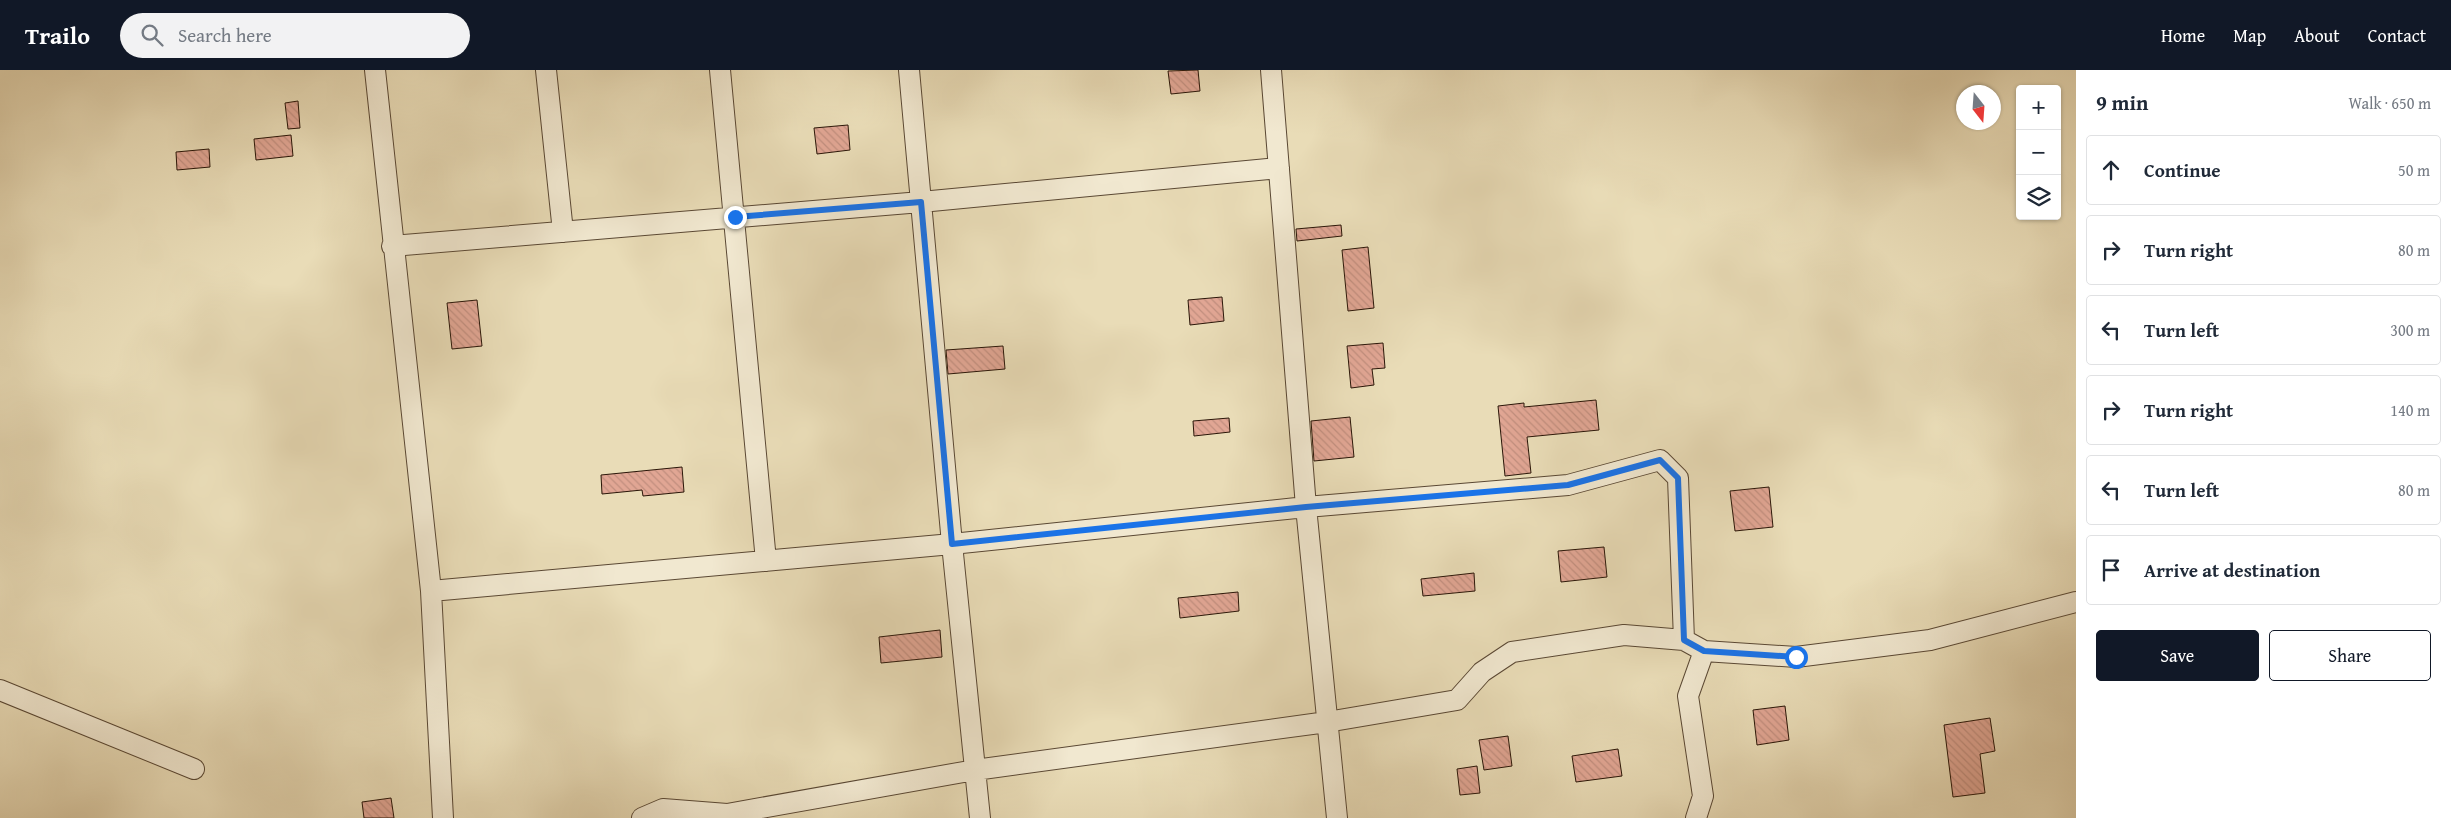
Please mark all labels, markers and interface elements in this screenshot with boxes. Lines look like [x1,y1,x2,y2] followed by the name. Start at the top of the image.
[120,13,470,58] search box
[25,18,90,53] text: Trailo
[138,21,166,49] icon: search
[178,21,272,49] text: Search here
[2161,22,2205,49] text: Home
[2233,22,2266,49] text: Map
[2294,22,2340,49] text: About
[2368,22,2426,49] text: Contact
[1956,85,2001,130] north arrow
[2016,85,2061,220] map controls
[2016,85,2061,130] button: +
[2096,87,2148,118] text: 9 min
[2348,91,2431,115] text: Walk · 650 m
[2016,130,2061,175] button: −
[2097,156,2125,184] icon: ahead
[2144,156,2221,184] text: Continue
[2398,158,2430,182] text: 50 m
[2016,175,2061,220] button: layers
[724,206,747,229] route end
[2097,236,2125,264] icon: right
[2144,236,2233,264] text: Turn right
[2398,238,2430,262] text: 80 m
[2097,316,2125,344] icon: left
[2144,316,2219,344] text: Turn left
[2390,318,2430,342] text: 300 m
[2097,396,2125,424] icon: right
[2144,396,2233,424] text: Turn right
[2390,398,2430,422] text: 140 m
[2097,476,2125,504] icon: left
[2144,476,2219,504] text: Turn left
[2398,478,2430,502] text: 80 m
[2097,556,2125,584] icon: arrive
[2144,556,2320,584] text: Arrive at destination
[2096,630,2259,681] button: Save
[2269,630,2431,681] button: Share
[1785,646,1808,669] route start

